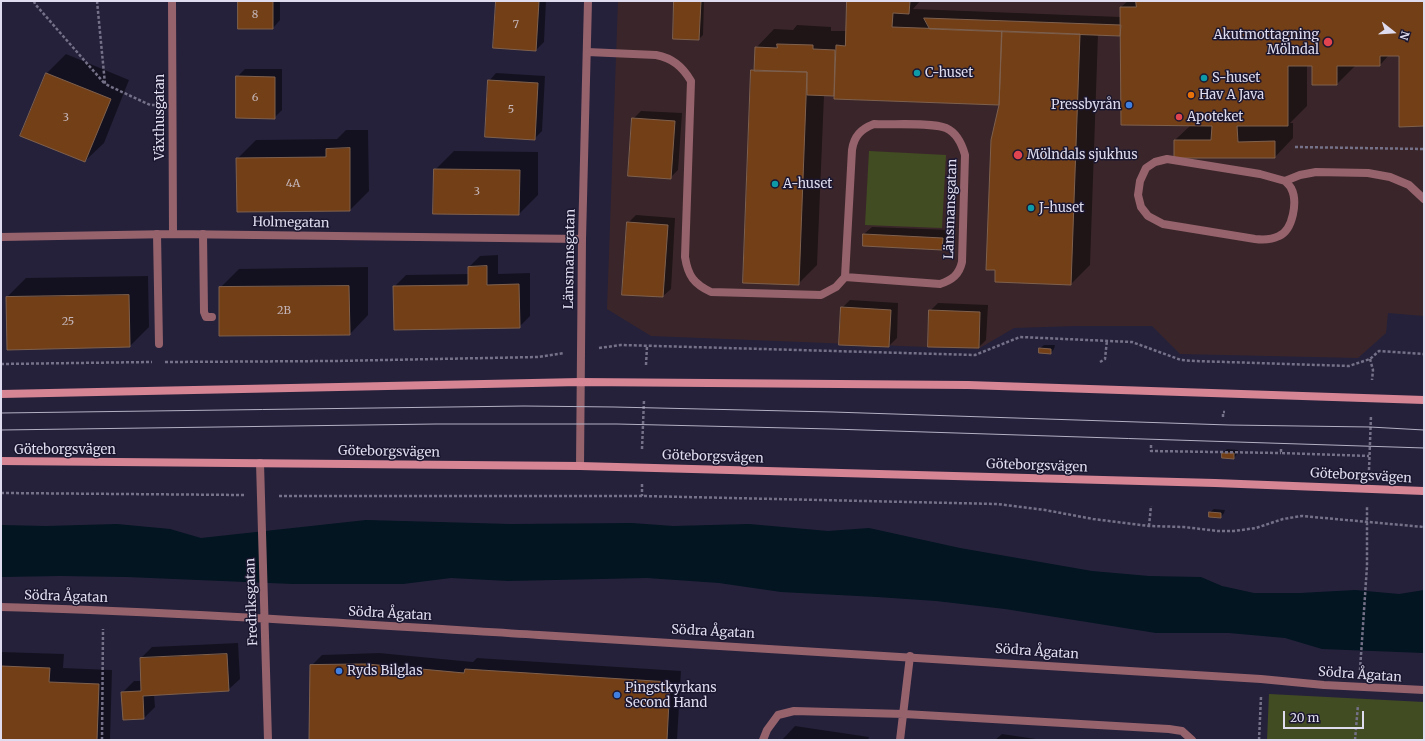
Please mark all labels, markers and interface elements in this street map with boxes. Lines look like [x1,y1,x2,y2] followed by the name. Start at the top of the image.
[252,8,258,22] house number: 8
[1373,12,1413,52] north arrow
[513,18,519,32] house number: 7
[1213,27,1319,58] place label: Akutmottagning Mölndal
[1397,29,1412,42] text: N
[1322,36,1334,48] marker: Akutmottagning Mölndal
[925,65,973,81] place label: C-huset
[912,68,922,78] marker: C-huset
[1212,70,1260,86] place label: S-huset
[1199,73,1209,83] marker: S-huset
[152,74,168,160] street label: Växthusgatan
[1199,87,1264,103] place label: Hav A Java
[1186,90,1196,100] marker: Hav A Java
[252,91,258,105] house number: 6
[1051,97,1121,113] place label: Pressbyrån
[1124,100,1134,110] marker: Pressbyrån
[508,103,514,117] house number: 5
[1187,109,1243,125] place label: Apoteket
[63,111,69,125] house number: 3
[1174,112,1184,122] marker: Apoteket
[1027,147,1138,163] place label: Mölndals sjukhus
[1012,149,1024,161] marker: Mölndals sjukhus
[941,159,961,259] street label: Länsmansgatan
[783,176,832,192] place label: A-huset
[286,177,300,191] house number: 4A
[770,179,780,189] marker: A-huset
[474,185,480,199] house number: 3
[1039,200,1084,216] place label: J-huset
[1026,203,1036,213] marker: J-huset
[561,209,579,309] street label: Länsmansgatan
[252,215,330,231] street label: Holmegatan
[277,304,291,318] house number: 2B
[62,315,74,329] house number: 25
[14,442,116,458] street label: Göteborgsvägen
[338,443,440,461] street label: Göteborgsvägen
[662,447,764,467] street label: Göteborgsvägen
[986,456,1088,476] street label: Göteborgsvägen
[1310,466,1412,486] street label: Göteborgsvägen
[243,558,261,646] street label: Fredriksgatan
[24,588,108,606] street label: Södra Ågatan
[348,604,432,624] street label: Södra Ågatan
[671,622,755,642] street label: Södra Ågatan
[995,641,1079,663] street label: Södra Ågatan
[347,663,423,679] place label: Ryds Bilglas
[1318,664,1402,686] street label: Södra Ågatan
[334,666,344,676] marker: Ryds Bilglas
[625,680,717,711] place label: Pingstkyrkans Second Hand
[612,690,622,700] marker: Pingstkyrkans Second Hand
[1285,703,1366,729] scale bar
[1290,710,1319,725] text: 20 m

